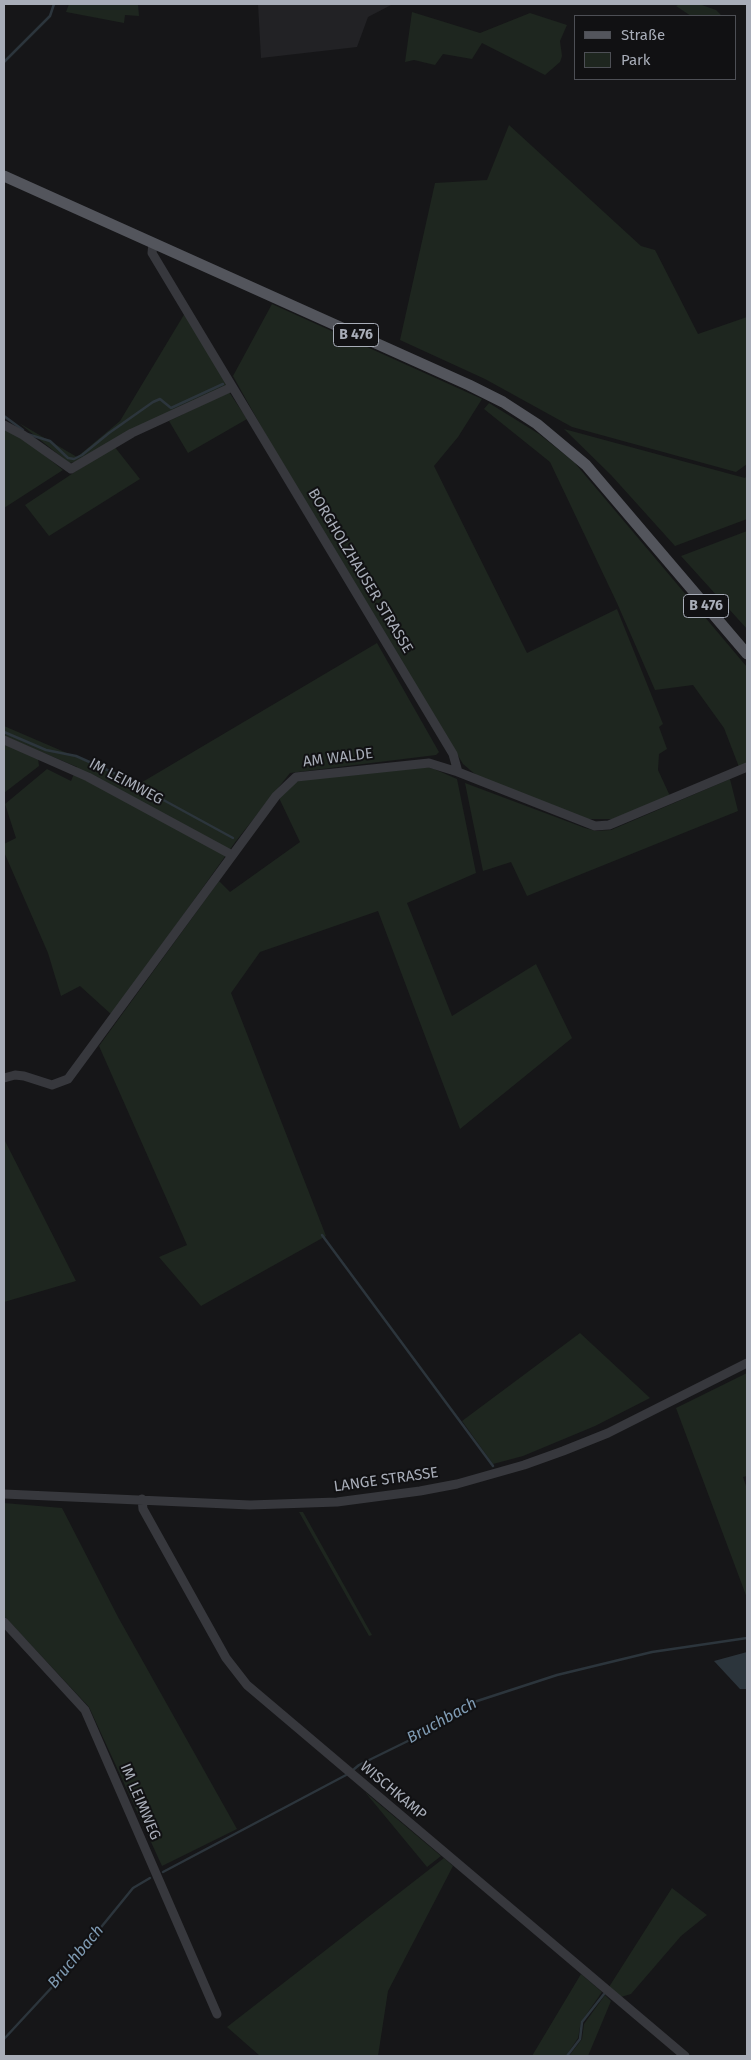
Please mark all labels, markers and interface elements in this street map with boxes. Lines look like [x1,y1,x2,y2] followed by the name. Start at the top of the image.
[574,15,736,80] legend
[621,26,665,44] text: Straße
[621,51,651,69] text: Park
[334,324,378,346] road number: B 476
[304,485,416,657] street label: BORGHOLZHAUSER STRASSE
[684,594,728,618] road number: B 476
[302,745,374,771] street label: AM WALDE
[86,755,166,809] street label: IM LEIMWEG
[333,1464,439,1496] street label: LANGE STRASSE
[404,1694,480,1748] water label: Bruchbach
[356,1758,430,1824] street label: WISCHKAMP
[116,1761,164,1843] street label: IM LEIMWEG
[44,1921,108,1993] water label: Bruchbach

